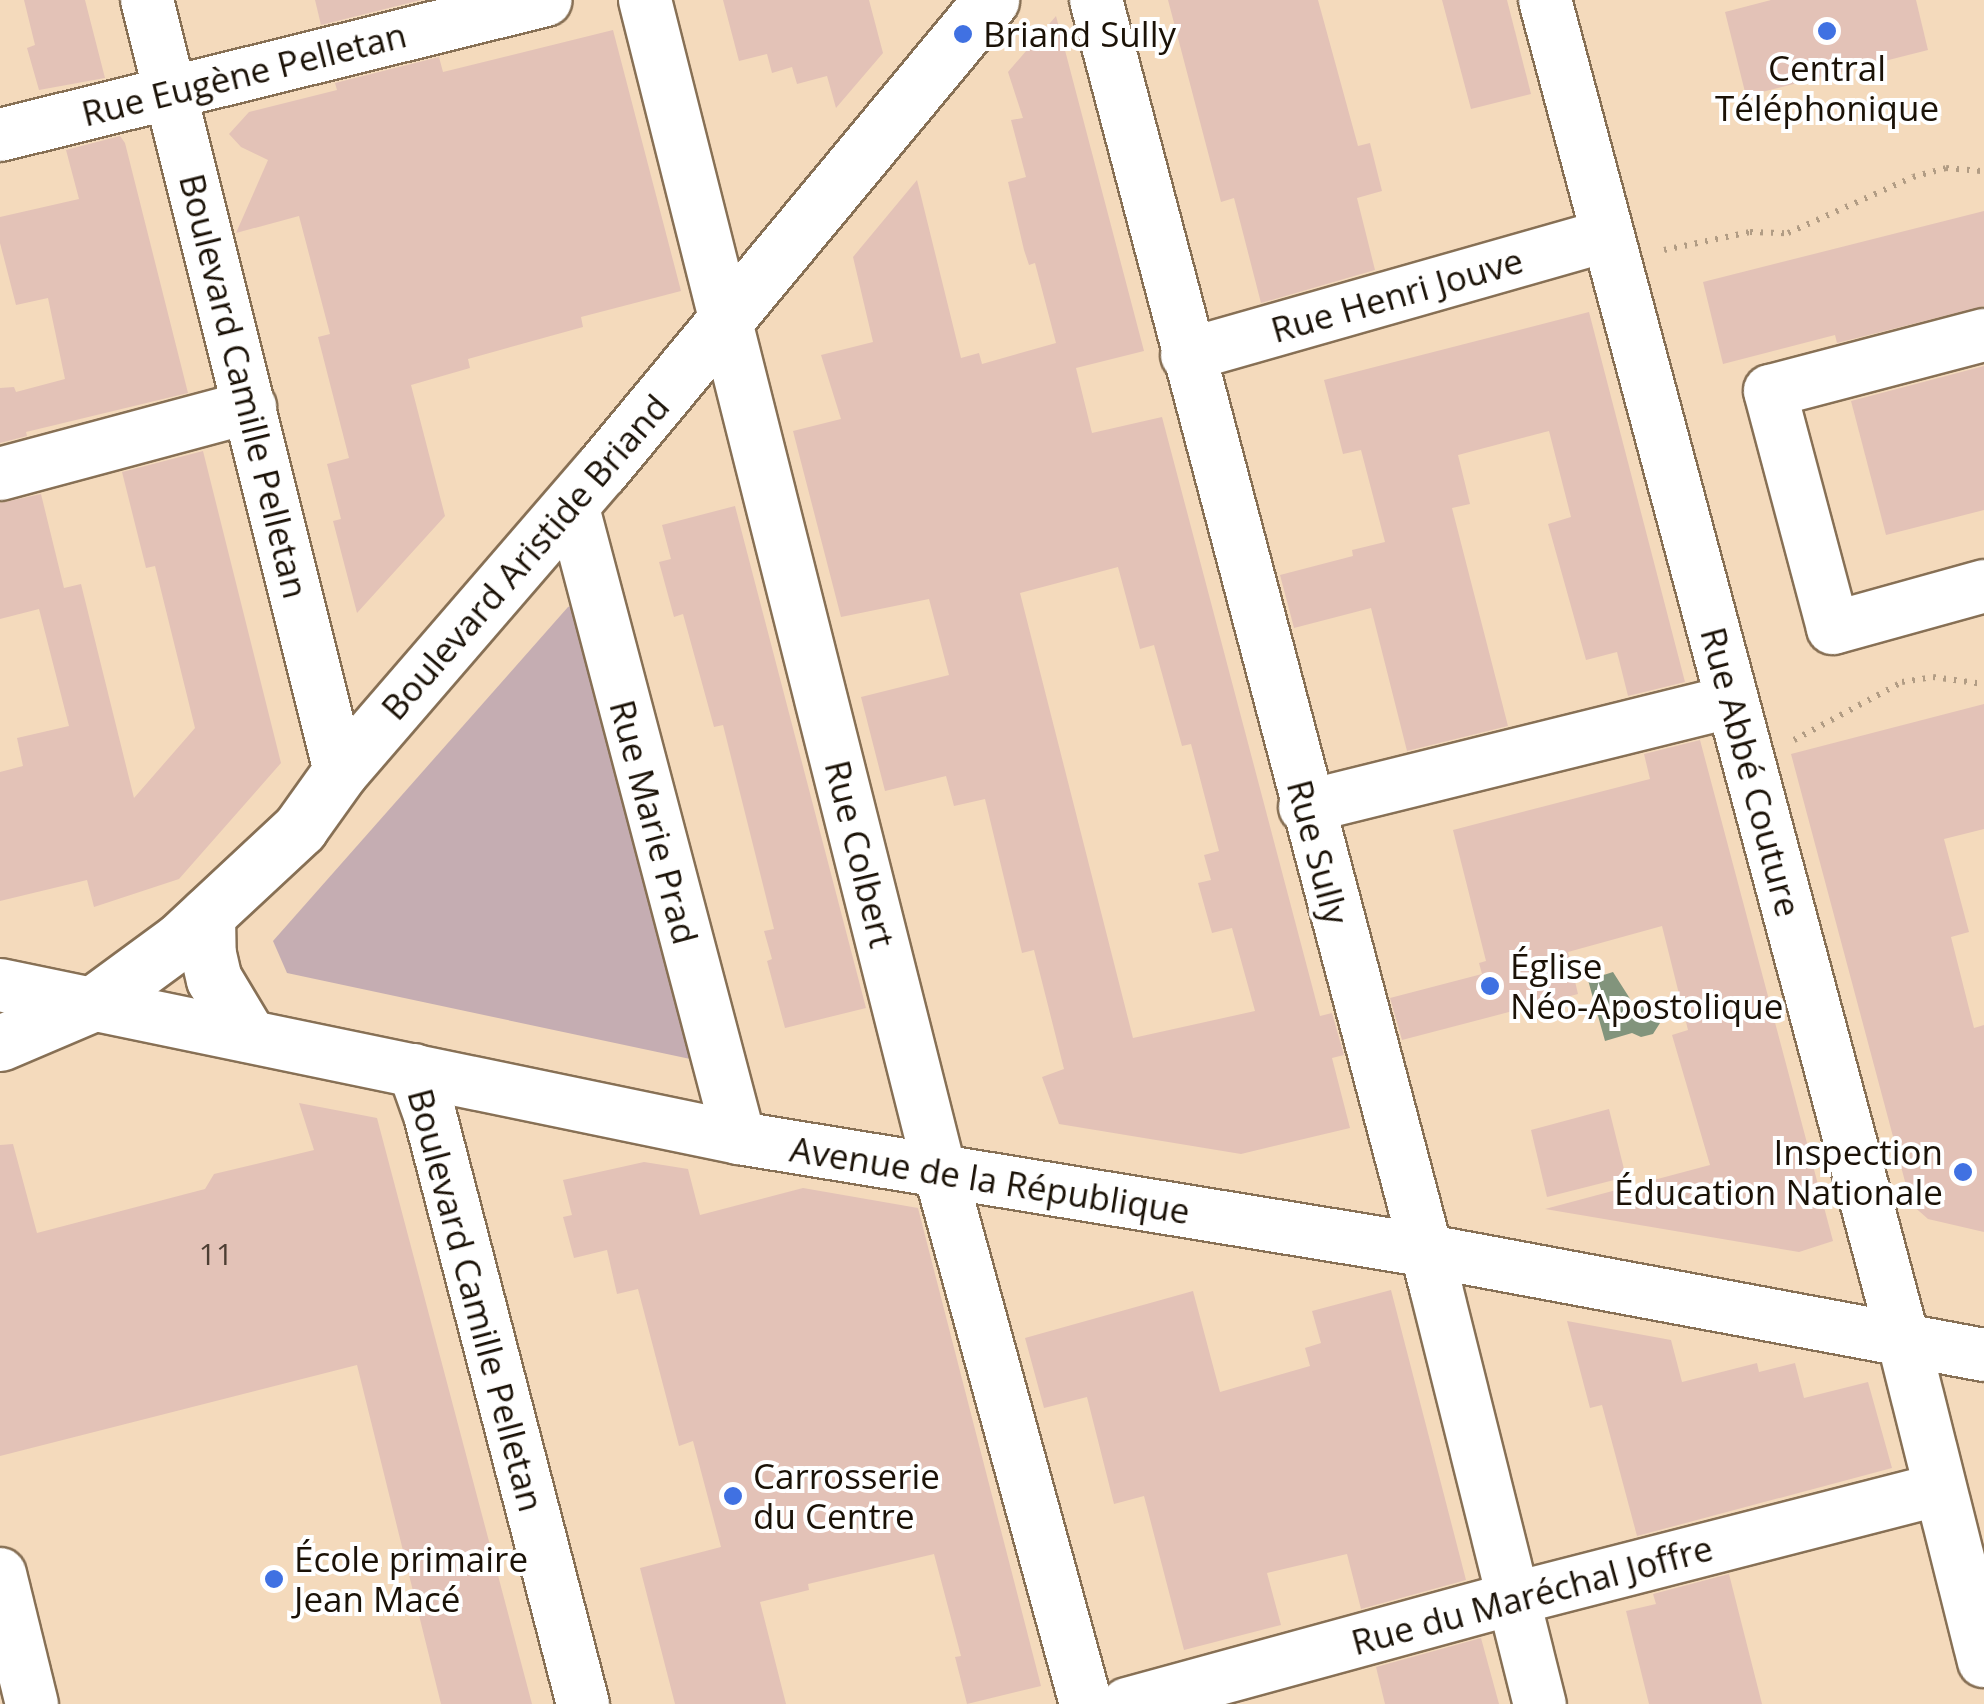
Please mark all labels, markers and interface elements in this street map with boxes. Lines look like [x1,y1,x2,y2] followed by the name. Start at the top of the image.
[77,13,411,135] street label: Rue Eugène Pelletan
[983,13,1176,55] place label: Briand Sully
[1816,20,1838,42] marker: Central Téléphonique
[952,23,974,45] marker: Briand Sully
[1715,47,1939,129] place label: Central Téléphonique
[171,169,317,603] street label: Boulevard Camille Pelletan
[1266,239,1528,351] street label: Rue Henri Jouve
[372,386,678,728] street label: Boulevard Aristide Briand
[1692,623,1810,921] street label: Rue Abbé Couture
[601,695,707,949] street label: Rue Marie Prad
[816,756,904,952] street label: Rue Colbert
[1279,775,1357,929] street label: Rue Sully
[1510,945,1783,1027] place label: Église Néo-Apostolique
[1479,975,1501,997] marker: Église Néo-Apostolique
[399,1084,553,1516] street label: Boulevard Camille Pelletan
[787,1128,1193,1232] street label: Avenue de la République
[1614,1131,1943,1213] place label: Inspection Éducation Nationale
[1952,1161,1974,1183] marker: Inspection Éducation Nationale
[199,1236,233,1272] house number: 11
[753,1455,940,1537] place label: Carrosserie du Centre
[722,1485,744,1507] marker: Carrosserie du Centre
[1347,1527,1717,1663] street label: Rue du Maréchal Joffre
[294,1538,528,1620] place label: École primaire Jean Macé
[263,1568,285,1590] marker: École primaire Jean Macé

